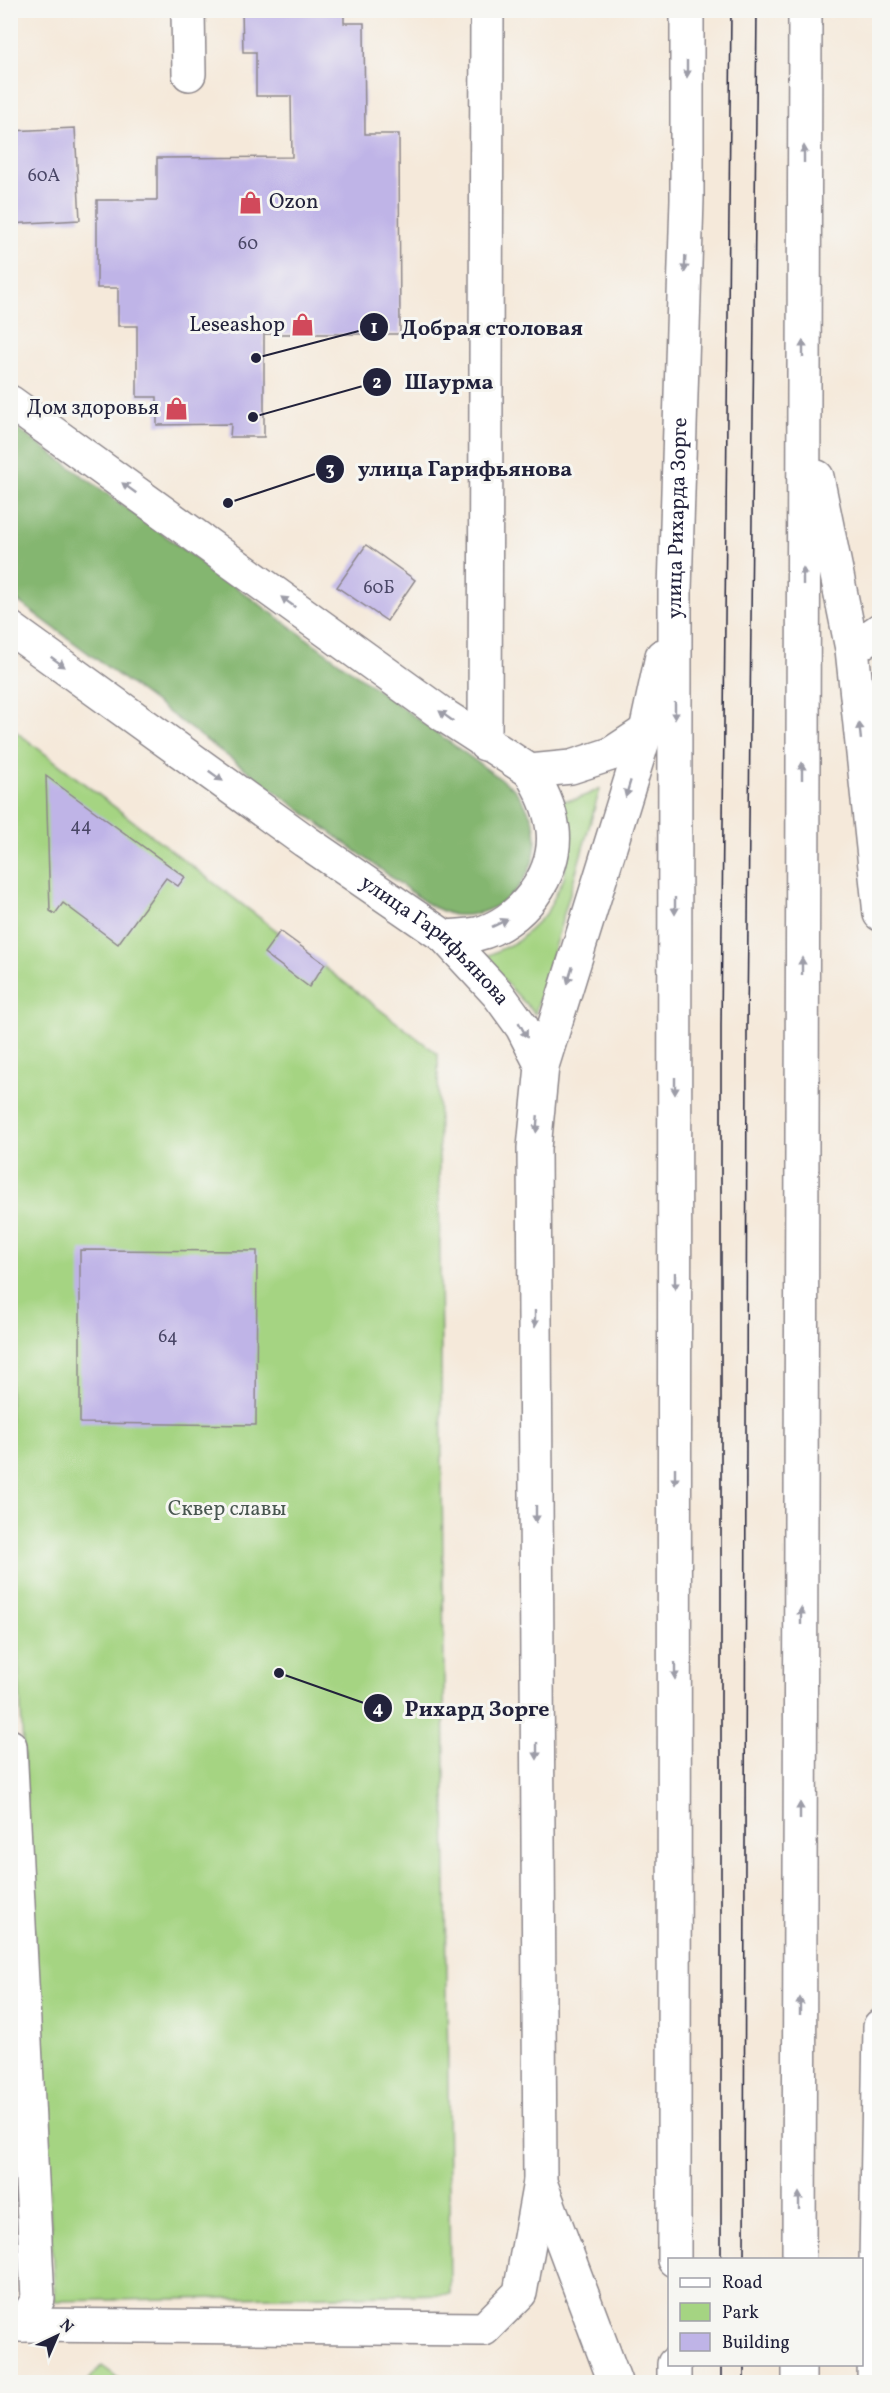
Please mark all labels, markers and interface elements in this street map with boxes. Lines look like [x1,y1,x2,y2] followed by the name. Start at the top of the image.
[682,59,692,78] one-way arrow
[799,145,809,164] one-way arrow
[28,164,61,189] house number: 60А
[269,188,319,217] place label: Ozon
[238,189,264,215] shop icon: Ozon
[238,232,258,257] house number: 60
[681,254,690,273] one-way arrow
[359,307,595,347] callout: Добрая столовая
[189,311,285,340] place label: Leseashop
[290,312,316,338] shop icon: Leseashop
[401,314,583,345] text: Добрая столовая
[370,316,378,341] text: 1
[799,340,808,359] one-way arrow
[362,362,505,402] callout: Шаурма
[405,368,493,399] text: Шаурма
[372,371,382,396] text: 2
[27,394,159,423] place label: Дом здоровья
[164,395,190,421] shop icon: Дом здоровья
[660,417,695,619] street label: улица Рихарда Зорге
[315,449,584,489] callout: улица Гарифьянова
[358,455,572,486] text: улица Гарифьянова
[325,458,335,483] text: 3
[122,482,138,494] one-way arrow
[798,567,808,586] one-way arrow
[363,576,395,601] house number: 60Б
[280,596,296,608] one-way arrow
[49,656,65,668] one-way arrow
[670,702,680,721] one-way arrow
[438,710,454,722] one-way arrow
[855,721,865,740] one-way arrow
[798,762,807,781] one-way arrow
[208,770,223,782] one-way arrow
[623,780,632,798] one-way arrow
[70,814,92,839] house number: 44
[354,868,516,1012] street label: улица Гарифьянова
[670,897,680,916] one-way arrow
[492,919,509,928] one-way arrow
[797,957,807,976] one-way arrow
[565,967,574,985] one-way arrow
[518,1022,528,1039] one-way arrow
[670,1077,680,1096] one-way arrow
[532,1115,542,1134] one-way arrow
[670,1272,680,1291] one-way arrow
[530,1310,540,1329] one-way arrow
[158,1325,178,1350] house number: 64
[670,1467,680,1486] one-way arrow
[168,1495,286,1524] park label: Сквер славы
[531,1505,541,1524] one-way arrow
[796,1607,806,1626] one-way arrow
[670,1662,680,1681] one-way arrow
[363,1688,562,1728] callout: Рихард Зорге
[405,1695,549,1726] text: Рихард Зорге
[373,1697,384,1722] text: 4
[532,1742,542,1761] one-way arrow
[795,1802,805,1821] one-way arrow
[795,1997,805,2016] one-way arrow
[794,2192,804,2211] one-way arrow
[668,2258,863,2366] legend
[722,2271,763,2296] text: Road
[722,2301,759,2326] text: Park
[27,2306,87,2366] north arrow
[54,2315,78,2339] text: N
[722,2331,790,2356] text: Building

